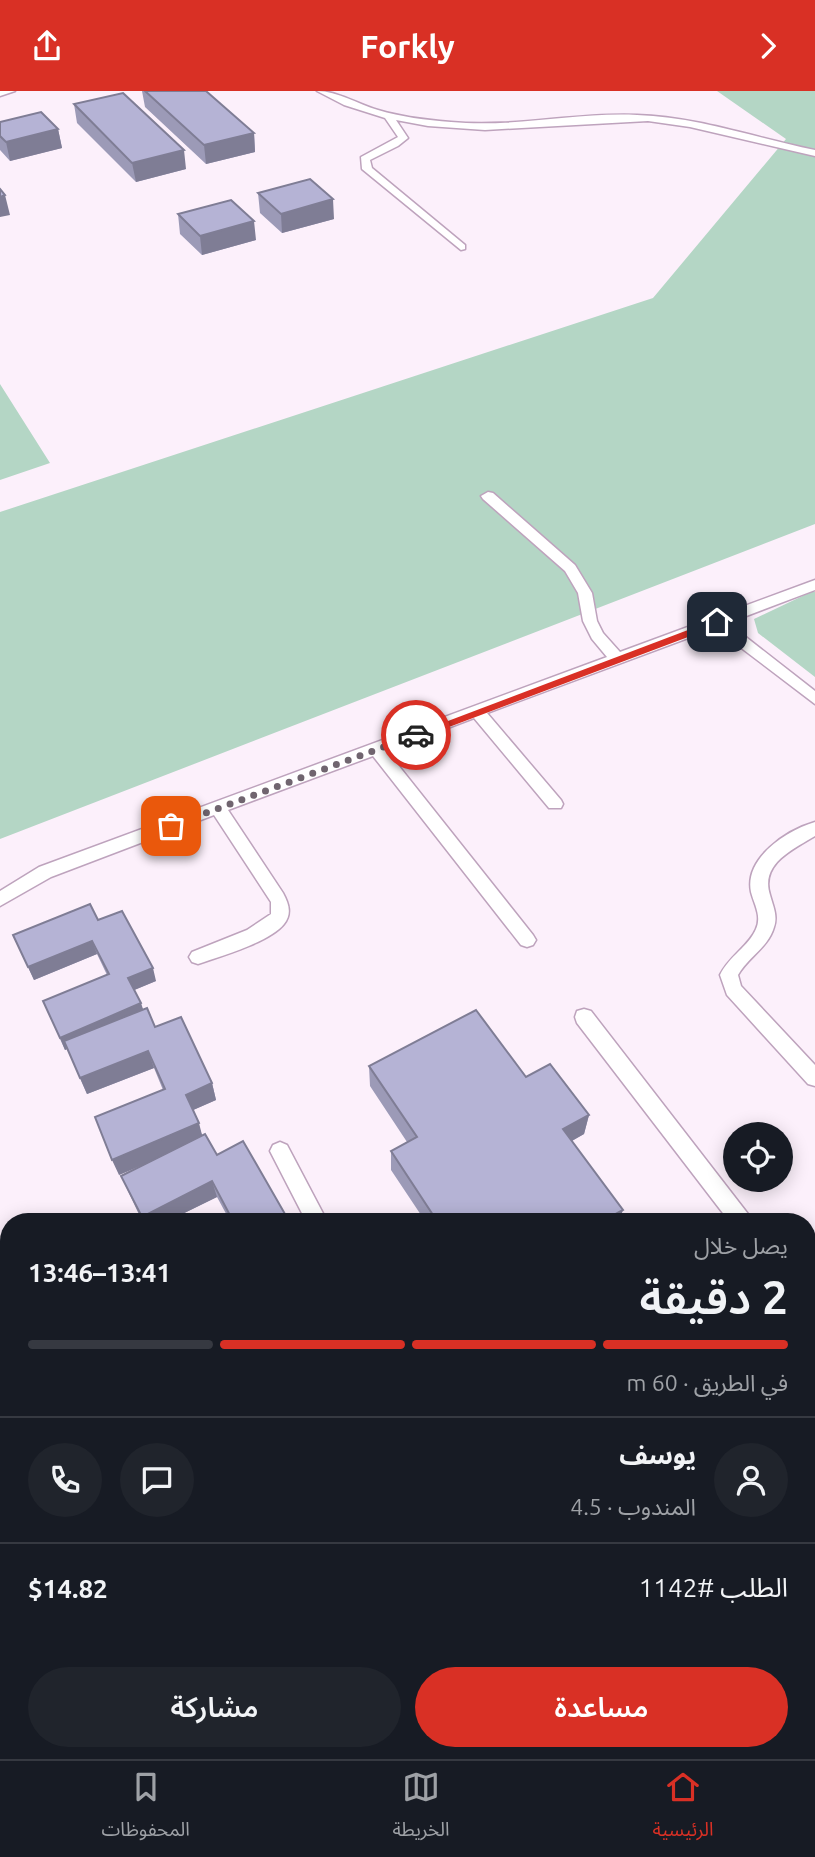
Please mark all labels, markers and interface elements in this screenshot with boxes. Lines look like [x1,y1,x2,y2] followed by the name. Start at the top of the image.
[28,27,66,65] icon: share
[749,27,787,65] icon: forward
[360,28,455,64] text: Forkly
[687,592,747,652] pin
[698,603,736,641] icon: home
[381,700,451,770] courier
[397,716,435,754] icon: car
[141,796,201,856] pin
[152,807,190,845] icon: bag
[723,1122,793,1192] map controls
[723,1122,793,1192] button: locate
[694,1233,788,1258] text: يصل خلال
[28,1258,171,1287] text: 13:41–13:46
[640,1271,788,1323] text: 2 دقيقة
[627,1370,788,1395] text: في الطريق · 60 m
[619,1440,696,1469] text: يوسف
[28,1443,102,1517] button: phone
[120,1443,194,1517] button: chat
[714,1443,788,1517] button: person
[570,1494,696,1519] text: المندوب · 4.5
[639,1573,788,1602] text: الطلب #1142
[28,1574,108,1603] text: $14.82
[28,1667,401,1747] button: مشاركة
[415,1667,788,1747] button: مساعدة
[101,1768,190,1850] tab: المحفوظات
[393,1768,450,1850] tab: الخريطة
[652,1768,714,1850] tab: الرئيسية

